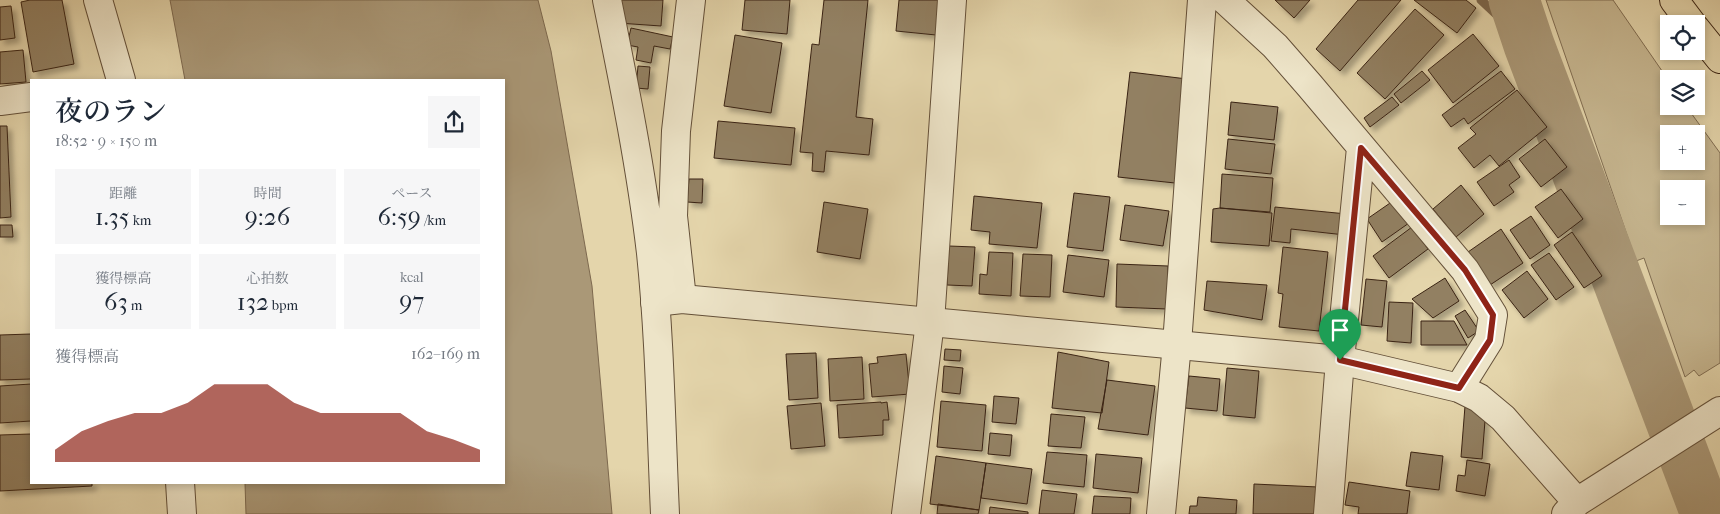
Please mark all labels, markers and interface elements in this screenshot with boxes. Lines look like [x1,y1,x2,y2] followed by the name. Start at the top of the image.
[1660,15,1705,225] map controls
[1660,15,1705,60] button: locate
[1660,70,1705,115] button: layers
[55,95,167,128] text: 夜のラン
[428,96,480,148] button: share
[1660,125,1705,170] button: +
[55,131,157,150] text: 18:52 · 9 × 150 m
[1660,180,1705,225] button: −
[109,185,137,202] text: 距離
[253,185,281,202] text: 時間
[391,185,432,202] text: ペース
[95,202,130,231] text: 1.35
[245,202,290,231] text: 9:26
[377,202,421,231] text: 6:59
[130,212,151,229] text: km
[421,212,446,229] text: /km
[400,269,424,286] text: kcal
[95,270,151,287] text: 獲得標高
[246,270,288,287] text: 心拍数
[399,286,424,315] text: 97
[104,287,128,316] text: 63
[237,287,269,316] text: 132
[128,297,142,314] text: m
[269,297,298,314] text: bpm
[1319,309,1361,360] pin
[1326,316,1354,344] icon: arrive
[411,344,480,363] text: 162–169 m
[55,347,119,366] text: 獲得標高

